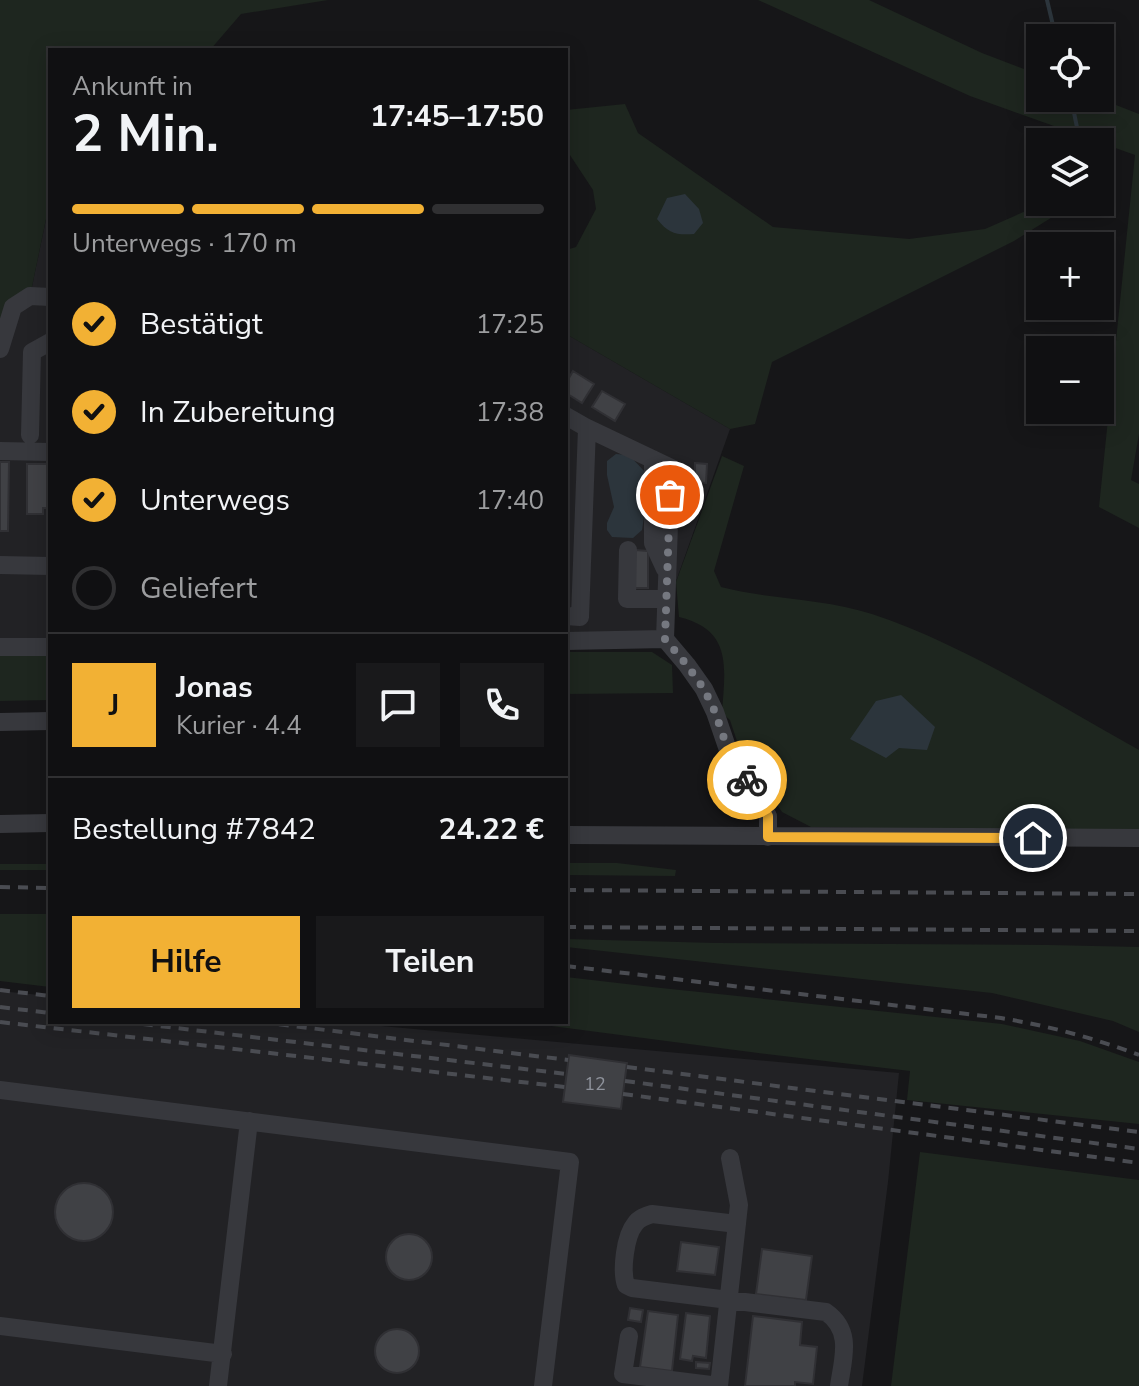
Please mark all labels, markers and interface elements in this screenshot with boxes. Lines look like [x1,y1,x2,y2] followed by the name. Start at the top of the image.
[1026,24,1114,424] map controls
[1026,24,1114,112] button: locate
[72,69,193,104] text: Ankunft in
[370,96,544,137] text: 17:45–17:50
[72,98,219,169] text: 2 Min.
[1026,128,1114,216] button: layers
[72,226,297,261] text: Unterwegs · 170 m
[1026,232,1114,320] button: +
[72,302,116,346] icon: check
[140,304,262,345] text: Bestätigt
[476,307,544,342] text: 17:25
[1026,336,1114,424] button: −
[72,390,116,434] icon: check
[140,392,336,433] text: In Zubereitung
[476,395,544,430] text: 17:38
[636,461,704,529] pin
[648,473,692,517] icon: bag
[72,478,116,522] icon: check
[140,480,290,521] text: Unterwegs
[476,483,544,518] text: 17:40
[140,568,257,609] text: Geliefert
[356,663,440,747] button: chat
[460,663,544,747] button: phone
[176,667,253,708] text: Jonas
[109,685,119,726] text: J
[176,708,301,743] text: Kurier · 4.4
[707,740,787,820] courier
[725,758,769,802] icon: bike
[999,804,1067,872] pin
[72,809,316,850] text: Bestellung #7842
[438,809,544,850] text: 24.22 €
[1011,816,1055,860] icon: home
[72,916,300,1008] button: Hilfe
[316,916,544,1008] button: Teilen
[584,1072,606,1096] house number: 12

